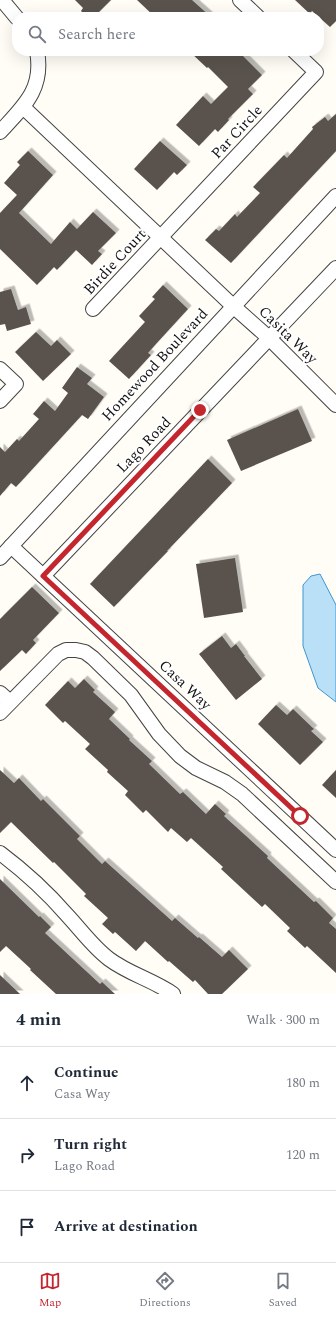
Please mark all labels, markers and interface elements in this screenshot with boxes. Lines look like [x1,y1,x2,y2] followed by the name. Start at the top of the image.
[12,12,324,56] search box
[26,23,48,45] icon: search
[58,23,136,46] text: Search here
[206,100,268,164] street label: Par Circle
[78,224,152,300] street label: Birdie Court
[253,301,323,370] street label: Casita Way
[96,303,214,427] street label: Homewood Boulevard
[191,401,209,419] route end
[111,412,177,478] street label: Lago Road
[154,655,217,716] street label: Casa Way
[291,807,309,825] route start
[16,1007,61,1033] text: 4 min
[246,1010,320,1030] text: Walk · 300 m
[54,1061,119,1084] text: Continue
[16,1072,38,1094] icon: ahead
[286,1073,320,1093] text: 180 m
[54,1084,110,1104] text: Casa Way
[54,1133,127,1156] text: Turn right
[16,1144,38,1166] icon: right
[286,1145,320,1165] text: 120 m
[54,1156,115,1176] text: Lago Road
[54,1215,198,1238] text: Arrive at destination
[16,1216,38,1238] icon: arrive
[39,1270,61,1311] tab: Map
[139,1270,191,1311] tab: Directions
[269,1270,297,1311] tab: Saved

